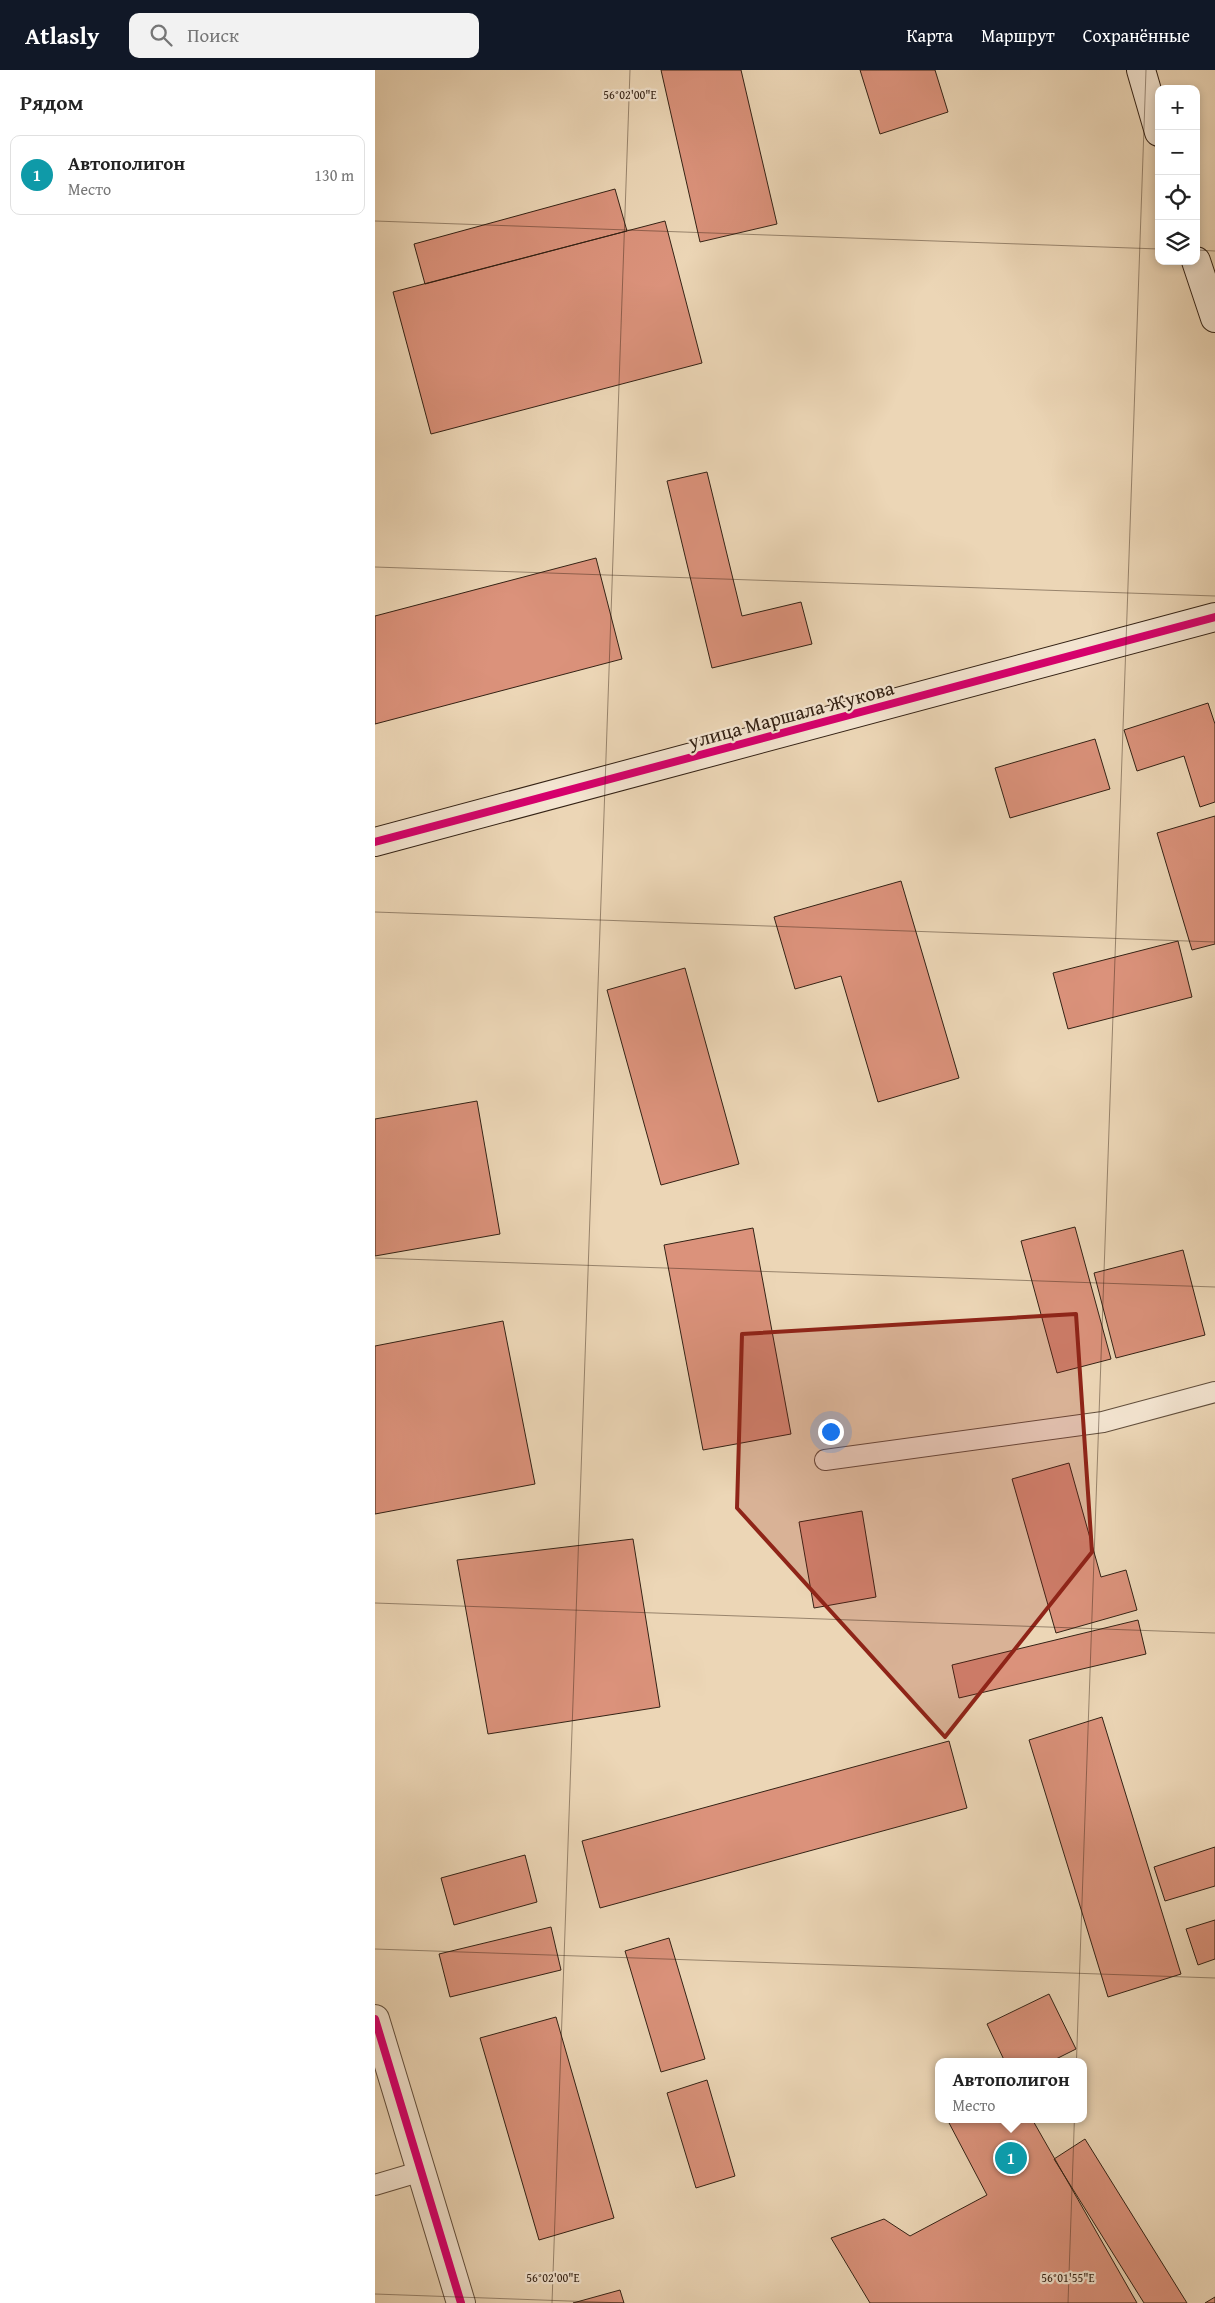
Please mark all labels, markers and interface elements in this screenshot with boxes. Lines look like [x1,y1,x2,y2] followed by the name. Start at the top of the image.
[129,13,479,58] search box
[25,18,99,53] text: Atlasly
[147,21,175,49] icon: search
[187,21,239,49] text: Поиск
[907,22,953,49] text: Карта
[981,22,1055,49] text: Маршрут
[1083,22,1190,49] text: Сохранённые
[1155,85,1200,265] map controls
[1155,85,1200,130] button: +
[603,86,657,103] text: 56°02'00"E
[20,87,83,118] text: Рядом
[1155,130,1200,175] button: −
[68,149,185,177] text: Автополигон
[33,163,41,187] text: 1
[314,163,354,187] text: 130 m
[1155,175,1200,220] button: locate
[68,177,111,201] text: Место
[1155,220,1200,265] button: layers
[684,672,898,756] street label: улица Маршала Жукова
[818,1419,844,1445] your location
[935,2058,1087,2123] popup
[952,2065,1070,2093] text: Автополигон
[952,2093,996,2117] text: Место
[995,2139,1027,2177] pin: 1
[526,2269,580,2286] text: 56°02'00"E
[1041,2269,1095,2286] text: 56°01'55"E

